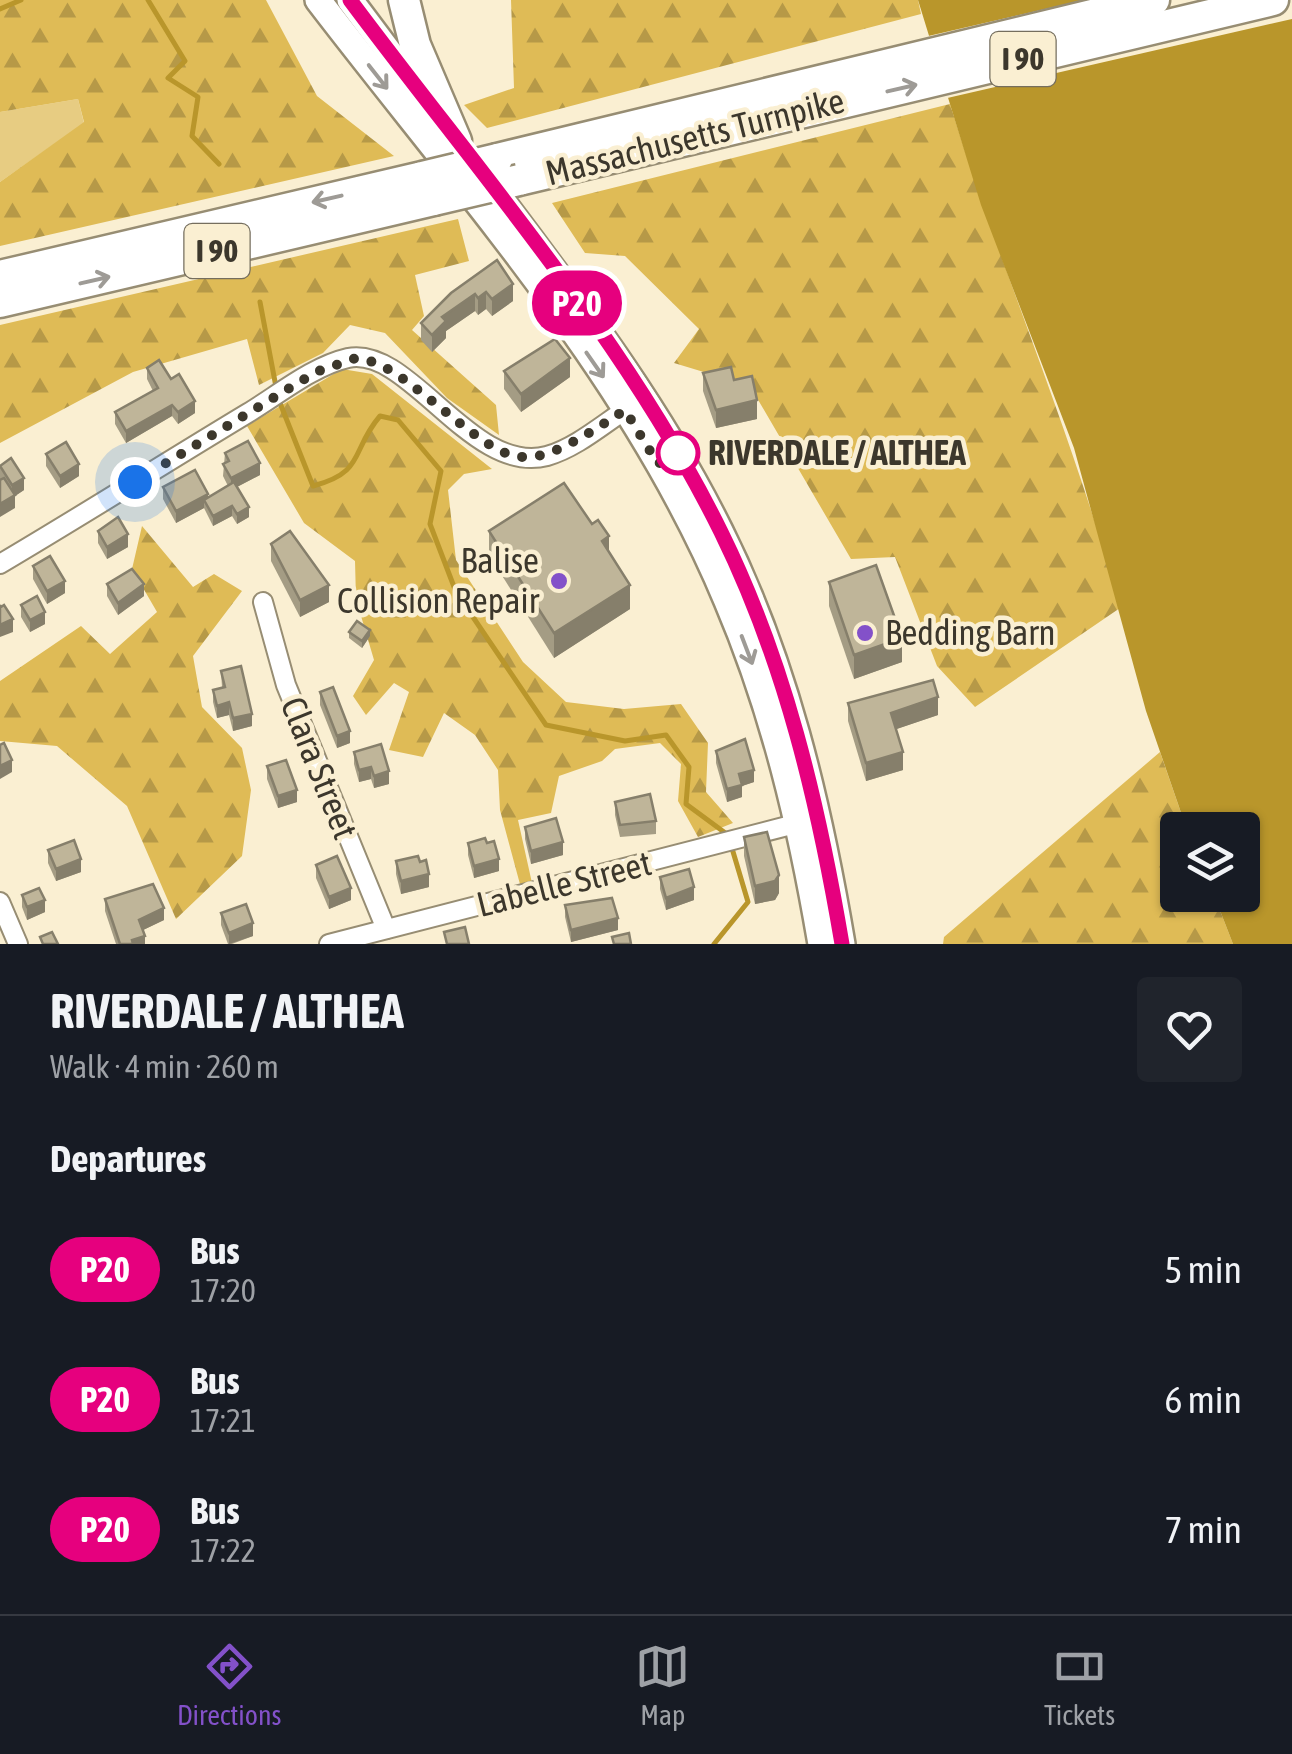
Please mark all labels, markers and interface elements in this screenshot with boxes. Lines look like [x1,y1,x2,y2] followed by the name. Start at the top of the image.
[990,32,1056,86] road number: I 90
[367,63,388,90] one-way arrow
[885,78,917,96] one-way arrow
[541,80,848,192] street label: Massachusetts Turnpike
[312,191,344,209] one-way arrow
[184,224,250,278] road number: I 90
[78,270,110,288] one-way arrow
[520,270,634,336] line badge: P20
[552,283,602,323] text: P20
[584,350,605,378] one-way arrow
[657,432,699,474] marker: RIVERDALE / ALTHEA
[708,432,967,472] place label: RIVERDALE / ALTHEA
[110,457,160,507] your location
[337,540,540,620] place label: Balise Collision Repair
[548,570,570,592] marker: Balise Collision Repair
[885,612,1056,652] place label: Bedding Barn
[854,622,876,644] marker: Bedding Barn
[739,634,757,665] one-way arrow
[274,691,366,844] street label: Clara Street
[1160,812,1260,912] map controls
[1160,812,1260,912] button: layers
[473,842,655,924] street label: Labelle Street
[1137,977,1242,1082] button: heart
[50,983,404,1038] text: RIVERDALE / ALTHEA
[50,1048,279,1085] text: Walk · 4 min · 260 m
[50,1137,206,1180] text: Departures
[190,1229,240,1272] text: Bus
[1164,1248,1242,1291] text: 5 min
[80,1249,130,1289] text: P20
[190,1272,256,1309] text: 17:20
[190,1359,240,1402] text: Bus
[1164,1378,1242,1421] text: 6 min
[80,1379,130,1419] text: P20
[190,1402,256,1439] text: 17:21
[190,1489,240,1532] text: Bus
[1164,1508,1242,1551] text: 7 min
[80,1509,130,1549] text: P20
[190,1532,256,1569] text: 17:22
[177,1639,281,1731] tab: Directions
[635,1639,690,1731] tab: Map
[1044,1639,1115,1731] tab: Tickets

